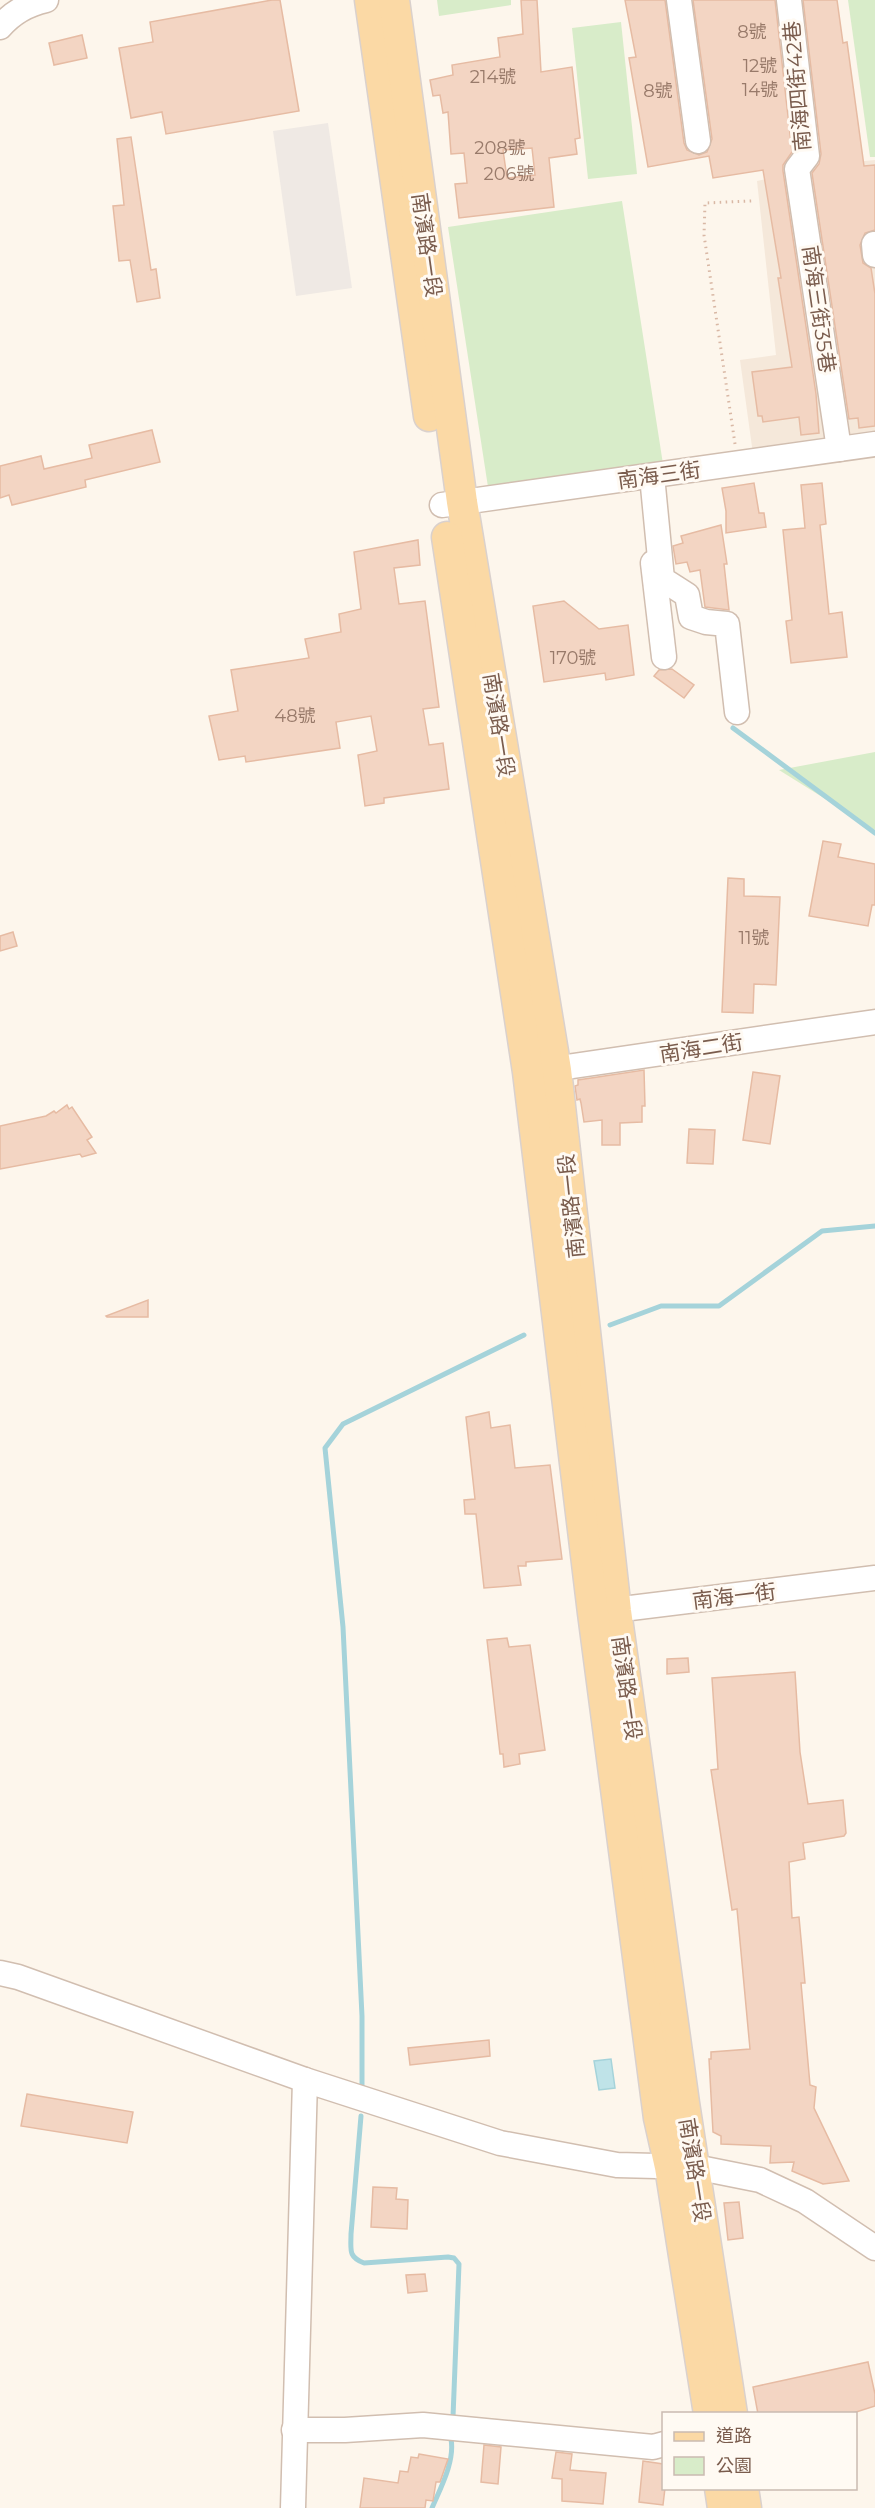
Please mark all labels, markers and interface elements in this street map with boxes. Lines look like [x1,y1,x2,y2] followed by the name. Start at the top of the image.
[779,20,815,152] street label: 南海四街42巷
[737,21,767,43] house number: 8號
[743,55,777,77] house number: 12號
[470,66,516,88] house number: 214號
[742,79,778,101] house number: 14號
[643,80,673,102] house number: 8號
[474,137,526,159] house number: 208號
[483,163,535,185] house number: 206號
[407,191,447,299] street label: 南濱路一段
[798,244,840,374] street label: 南海三街35巷
[616,457,702,493] street label: 南海三街
[550,647,596,669] house number: 170號
[478,671,520,779] street label: 南濱路一段
[274,705,316,727] house number: 48號
[739,927,770,949] house number: 11號
[658,1029,744,1067] street label: 南海二街
[553,1152,589,1260] street label: 南濱路一段
[691,1578,777,1614] street label: 南海一街
[607,1634,647,1742] street label: 南濱路一段
[674,2116,716,2224] street label: 南濱路一段
[662,2412,857,2490] legend
[716,2425,752,2447] text: 道路
[716,2455,752,2477] text: 公園

